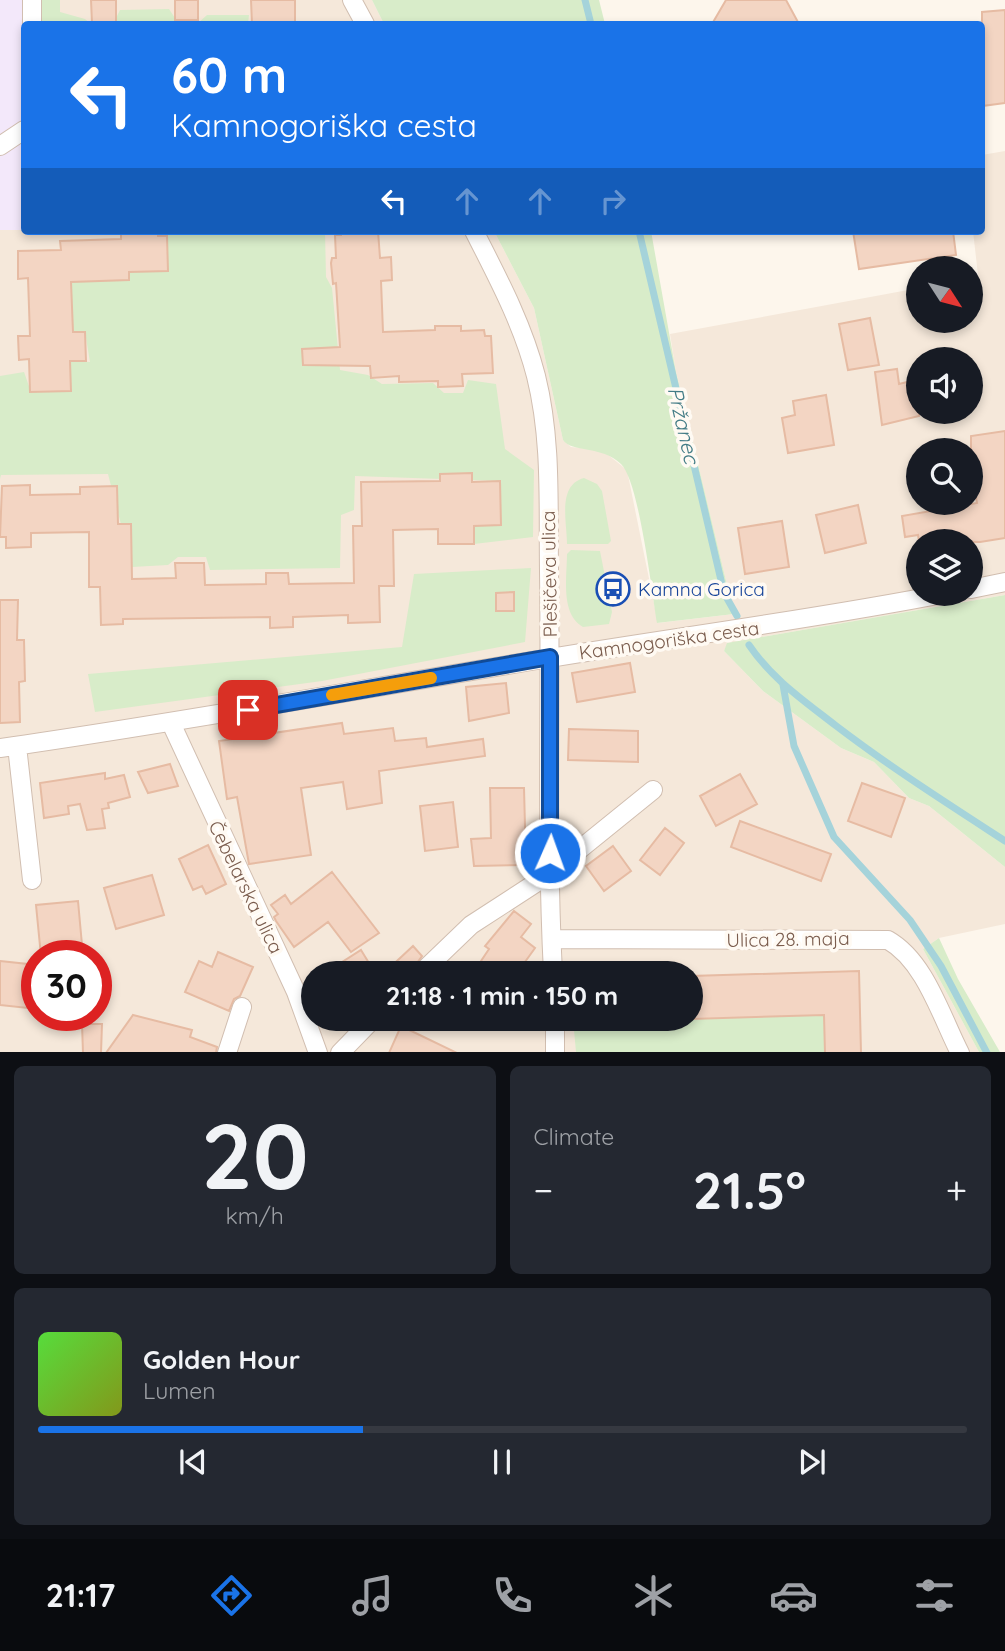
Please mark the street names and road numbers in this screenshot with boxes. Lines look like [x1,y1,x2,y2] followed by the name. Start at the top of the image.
[536,510,562,638] street label: Plešičeva ulica
[577,615,761,665] street label: Kamnogoriška cesta
[203,817,289,957] street label: Čebelarska ulica
[726,926,850,952] street label: Ulica 28. maja

